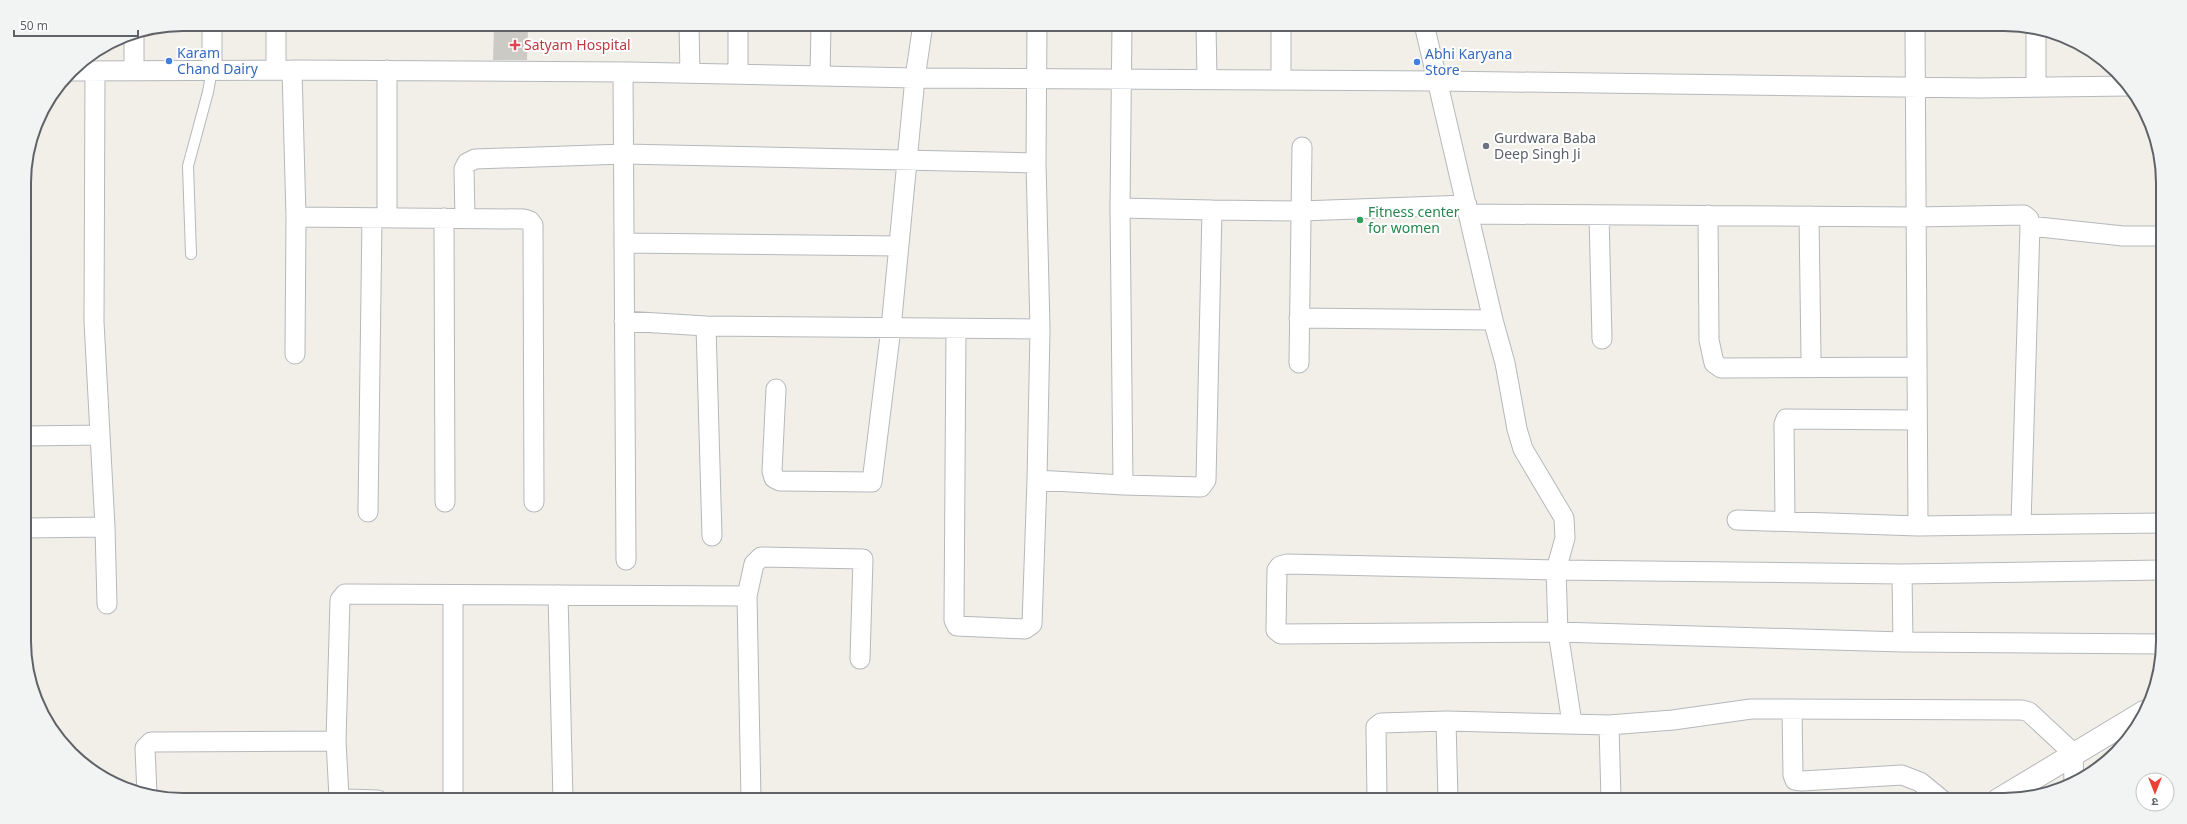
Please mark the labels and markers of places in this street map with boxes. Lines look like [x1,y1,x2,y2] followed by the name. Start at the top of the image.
[524,35,631,54] place label: Satyam Hospital
[509,39,521,51] marker: Satyam Hospital
[177,43,259,78] place label: Karam Chand Dairy
[1425,44,1512,79] place label: Abhi Karyana Store
[164,56,174,66] marker: Karam Chand Dairy
[1412,57,1422,67] marker: Abhi Karyana Store
[1494,128,1596,163] place label: Gurdwara Baba Deep Singh Ji
[1481,141,1491,151] marker: Gurdwara Baba Deep Singh Ji
[1368,202,1460,237] place label: Fitness center for women
[1355,215,1365,225] marker: Fitness center for women

